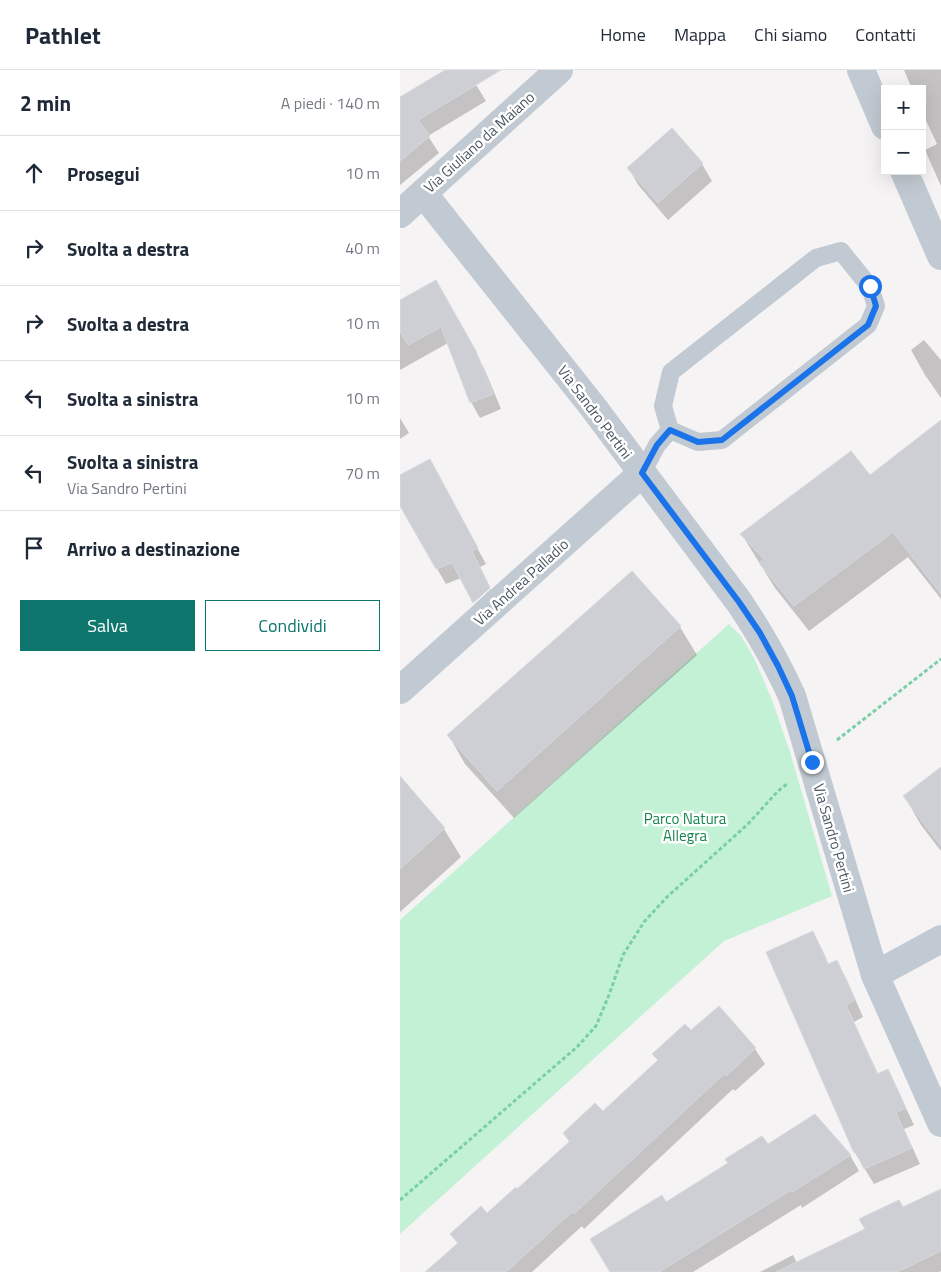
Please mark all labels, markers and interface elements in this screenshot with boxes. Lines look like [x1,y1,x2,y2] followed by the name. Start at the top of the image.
[25,17,101,53] text: Pathlet
[600,21,646,48] text: Home
[674,21,726,48] text: Mappa
[754,21,827,48] text: Chi siamo
[855,21,916,48] text: Contatti
[881,85,926,175] map controls
[881,85,926,130] button: +
[418,86,540,198] street label: Via Giuliano da Maiano
[20,87,71,119] text: 2 min
[281,91,380,115] text: A piedi · 140 m
[881,130,926,175] button: −
[20,159,48,187] icon: ahead
[67,159,140,188] text: Prosegui
[345,161,380,185] text: 10 m
[20,234,48,262] icon: right
[67,234,189,263] text: Svolta a destra
[345,236,380,260] text: 40 m
[859,275,882,298] route start
[20,309,48,337] icon: right
[67,309,189,338] text: Svolta a destra
[345,311,380,335] text: 10 m
[552,360,638,464] street label: Via Sandro Pertini
[20,384,48,412] icon: left
[67,384,198,413] text: Svolta a sinistra
[345,386,380,410] text: 10 m
[67,447,198,476] text: Svolta a sinistra
[20,459,48,487] icon: left
[345,461,380,485] text: 70 m
[67,476,187,500] text: Via Sandro Pertini
[468,533,574,631] street label: Via Andrea Palladio
[20,534,48,562] icon: arrive
[67,534,240,563] text: Arrivo a destinazione
[20,600,195,651] button: Salva
[205,600,380,651] button: Condividi
[801,751,824,774] route end
[807,781,861,895] street label: Via Sandro Pertini
[644,807,727,847] park label: Parco Natura Allegra

